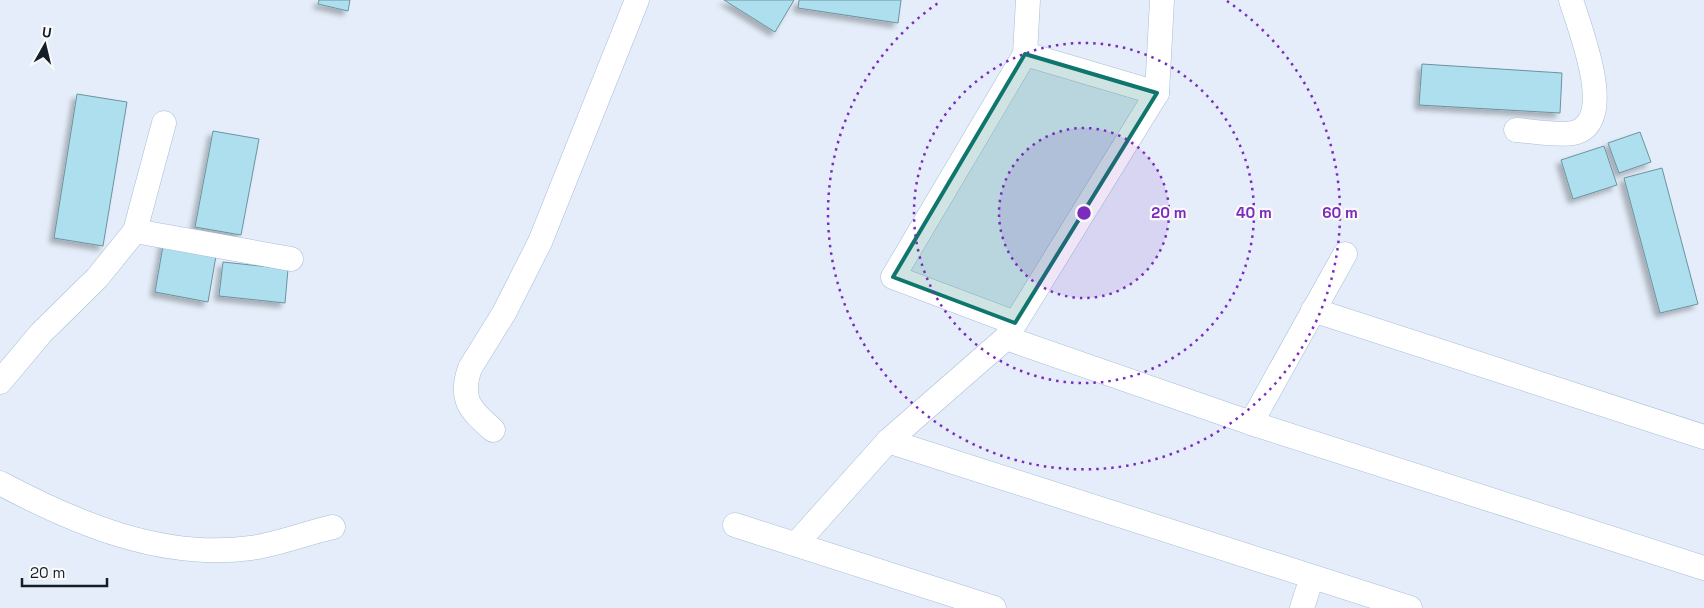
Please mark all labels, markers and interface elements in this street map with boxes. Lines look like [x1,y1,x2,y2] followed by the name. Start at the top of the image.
[20,20,70,70] north arrow
[41,23,53,42] text: U
[1151,203,1187,222] text: 20 m
[1236,203,1272,222] text: 40 m
[1322,203,1358,222] text: 60 m
[1075,204,1093,222] centre of rings
[22,556,108,588] scale bar
[30,563,65,582] text: 20 m

